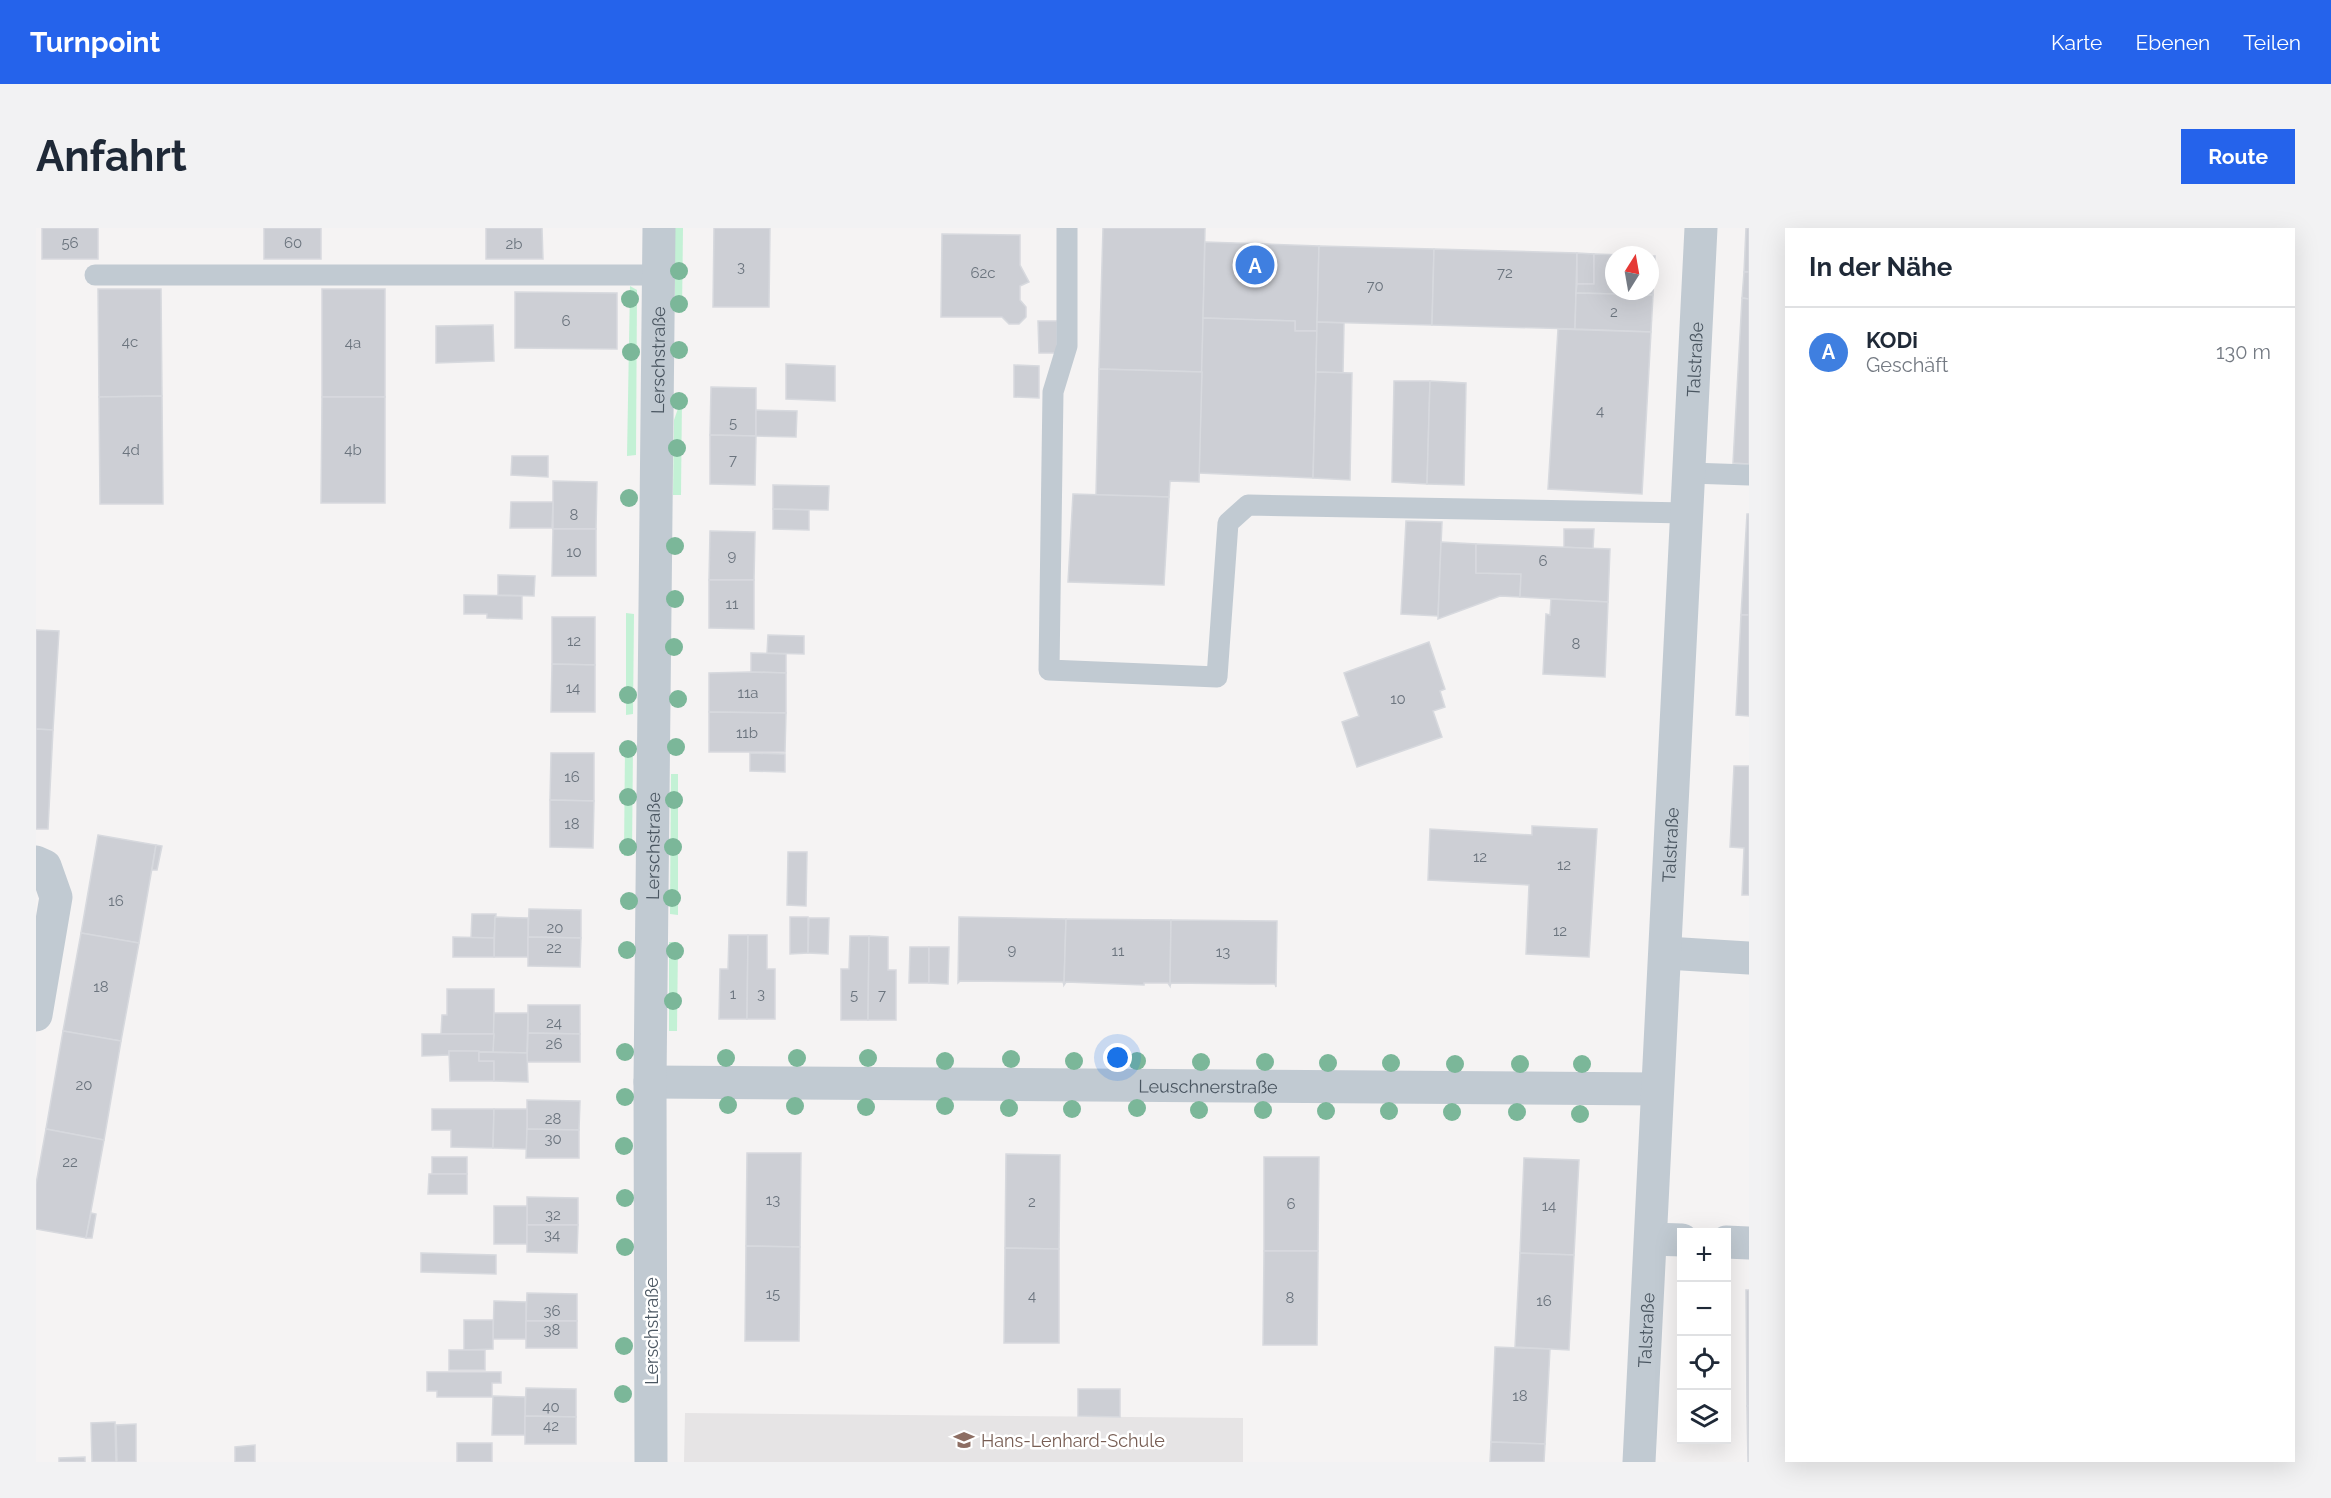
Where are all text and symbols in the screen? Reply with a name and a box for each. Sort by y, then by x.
text: Turnpoint [30,26,160,59]
text: Karte [2051,30,2102,55]
text: Ebenen [2135,30,2210,55]
text: Teilen [2243,30,2301,55]
button: Route [2181,129,2295,184]
text: Anfahrt [36,132,187,181]
house number: 56 [61,234,79,252]
house number: 60 [284,234,302,252]
house number: 2b [505,235,523,253]
pin: A [1236,243,1274,288]
north arrow [1605,246,1659,300]
text: In der Nähe [1809,252,1952,282]
house number: 3 [737,258,745,276]
house number: 62c [970,264,996,282]
house number: 72 [1497,264,1513,282]
house number: 70 [1366,277,1384,295]
house number: 2 [1610,303,1618,321]
street label: Lerschstraße [647,306,669,414]
house number: 6 [561,312,571,330]
street label: Talstraße [1682,321,1707,397]
text: KODi [1866,327,1918,353]
house number: 4c [122,333,138,351]
house number: 4a [345,334,361,352]
text: A [1822,340,1835,364]
text: 130 m [2216,340,2271,364]
text: Geschäft [1866,353,1948,377]
house number: 4 [1596,402,1604,420]
house number: 5 [729,414,737,432]
house number: 4d [122,441,140,459]
house number: 4b [344,441,362,459]
house number: 7 [729,451,737,469]
house number: 8 [570,506,579,524]
house number: 10 [566,543,582,561]
house number: 9 [728,547,737,565]
house number: 6 [1538,552,1548,570]
house number: 11 [726,595,739,613]
house number: 12 [567,632,581,650]
house number: 8 [1572,635,1581,653]
house number: 14 [566,679,580,697]
house number: 11a [737,684,759,702]
house number: 10 [1390,690,1406,708]
house number: 11b [736,724,758,742]
house number: 16 [564,768,580,786]
street label: Lerschstraße [641,792,664,900]
street label: Talstraße [1658,806,1682,883]
house number: 18 [564,815,580,833]
house number: 12 [1473,848,1487,866]
house number: 12 [1557,856,1571,874]
house number: 16 [108,892,124,910]
house number: 20 [547,919,564,937]
house number: 12 [1553,922,1567,940]
house number: 22 [546,939,562,957]
house number: 9 [1008,941,1017,959]
house number: 11 [1112,942,1125,960]
house number: 13 [1216,943,1230,961]
house number: 18 [93,978,109,996]
house number: 1 [730,985,737,1003]
house number: 3 [757,985,765,1003]
house number: 5 [850,986,858,1004]
house number: 7 [878,986,886,1004]
house number: 24 [546,1014,562,1032]
house number: 26 [546,1035,562,1053]
your location [1103,1043,1132,1072]
street label: Leuschnerstraße [1138,1075,1278,1097]
house number: 20 [76,1076,93,1094]
house number: 28 [545,1110,561,1128]
house number: 30 [544,1130,562,1148]
house number: 22 [62,1153,78,1171]
house number: 13 [766,1191,780,1209]
house number: 2 [1028,1193,1036,1211]
house number: 6 [1286,1195,1296,1213]
house number: 14 [1542,1197,1556,1215]
house number: 32 [545,1206,561,1224]
house number: 34 [544,1226,560,1244]
map controls [1677,1228,1731,1444]
button: + [1677,1228,1731,1282]
street label: Lerschstraße [641,1277,662,1385]
button: − [1677,1282,1731,1336]
house number: 15 [766,1285,780,1303]
house number: 4 [1028,1287,1036,1305]
house number: 8 [1286,1289,1295,1307]
house number: 16 [1536,1292,1552,1310]
street label: Talstraße [1633,1292,1658,1368]
house number: 36 [543,1302,561,1320]
house number: 38 [544,1321,561,1339]
button: locate [1677,1336,1731,1390]
house number: 18 [1512,1387,1528,1405]
button: layers [1677,1390,1731,1444]
house number: 40 [542,1398,560,1416]
house number: 42 [543,1417,559,1435]
school or university icon: Hans-Lenhard-Schule [952,1428,976,1452]
place label: Hans-Lenhard-Schule [981,1430,1165,1451]

